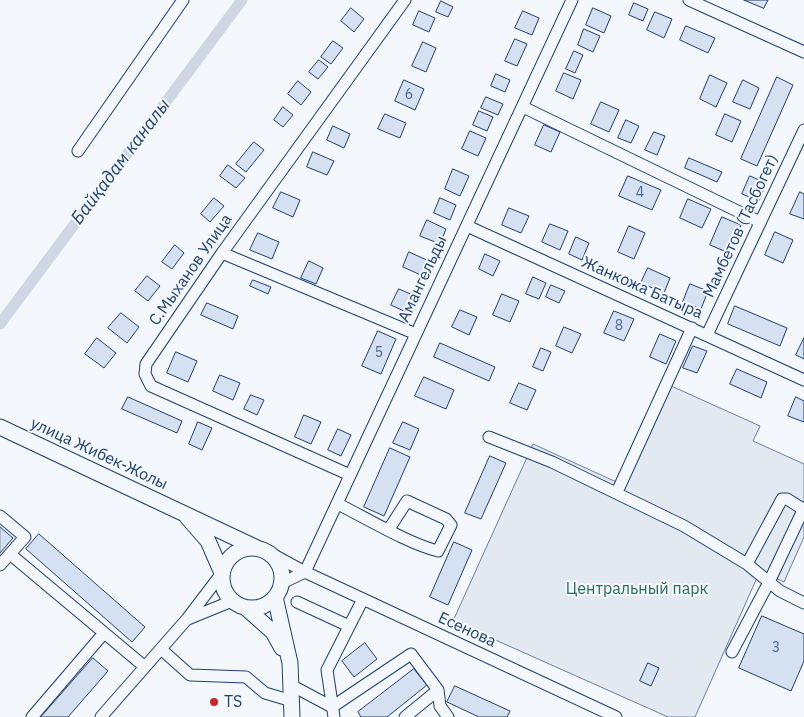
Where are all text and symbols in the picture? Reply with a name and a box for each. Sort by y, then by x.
house number: 6 [405,87,413,103]
water label: Байқадам каналы [67,95,175,229]
street label: Мамбетов (Тасбогет) [699,151,783,301]
house number: 4 [636,185,644,201]
street label: С.Мыханов Улица [145,211,237,329]
street label: Амангельды [395,233,451,325]
street label: Жанкожа Батыра [578,253,706,323]
house number: 8 [615,318,623,334]
house number: 5 [375,345,383,361]
street label: улица Жибек-Жолы [27,414,171,494]
park label: Центральный парк [566,579,708,599]
street label: Есенова [435,608,499,652]
house number: 3 [772,640,780,656]
place label: TS [224,692,242,712]
marker: TS [208,696,220,708]

